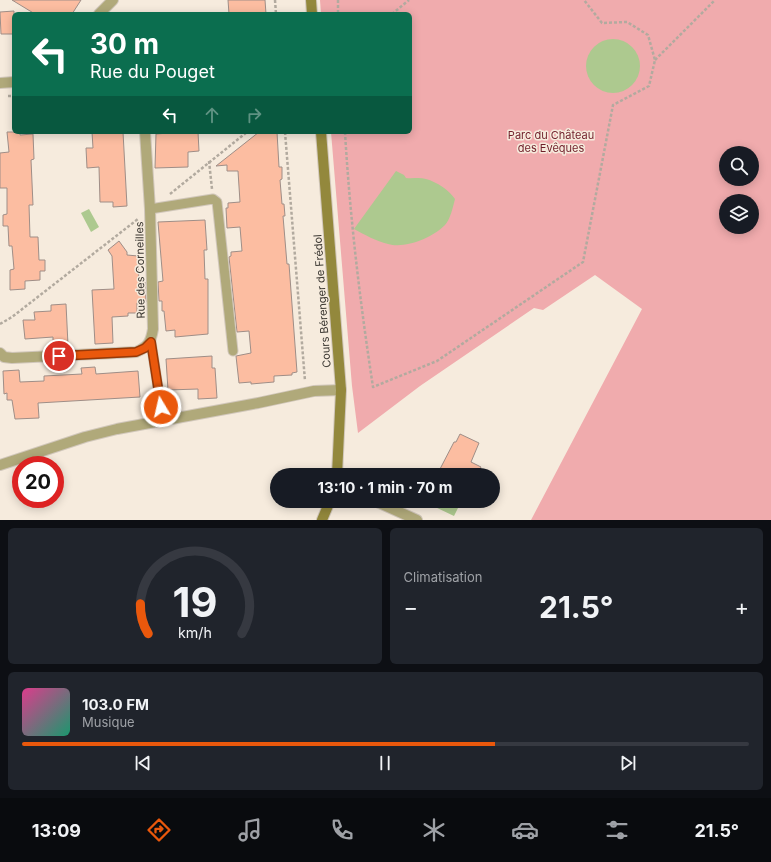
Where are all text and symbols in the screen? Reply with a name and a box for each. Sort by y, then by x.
text: 30 m [90,27,159,61]
icon: left [24,28,76,80]
text: Rue du Pouget [90,61,215,82]
icon: left [159,104,181,126]
icon: ahead [201,104,223,126]
icon: right [243,104,265,126]
park label: Parc du Château des Evêques [508,128,594,155]
map controls [719,146,759,234]
button: search [719,146,759,186]
button: layers [719,194,759,234]
street label: Rue des Corneilles [132,221,148,319]
street label: Cours Bérenger de Frédol [310,234,334,368]
pin [42,339,76,373]
icon: arrive [48,345,70,367]
position arrow [140,386,182,428]
speed limit sign: 20 [12,456,64,508]
text: 13:10 · 1 min · 70 m [318,478,452,497]
text: Climatisation [404,569,482,585]
text: 19 [172,577,217,627]
text: 21.5° [539,589,613,625]
text: − [404,594,418,620]
text: + [734,594,749,620]
text: km/h [178,624,212,641]
text: 103.0 FM [82,695,149,714]
text: Musique [82,714,135,730]
icon: previous [132,752,154,774]
icon: pause [374,752,396,774]
icon: next [617,752,639,774]
icon: directions [145,816,173,844]
icon: music [236,816,264,844]
icon: phone [328,816,356,844]
icon: climate [420,816,448,844]
icon: car [511,816,539,844]
icon: filters [603,816,631,844]
text: 13:09 [32,820,81,841]
text: 21.5° [694,820,739,841]

